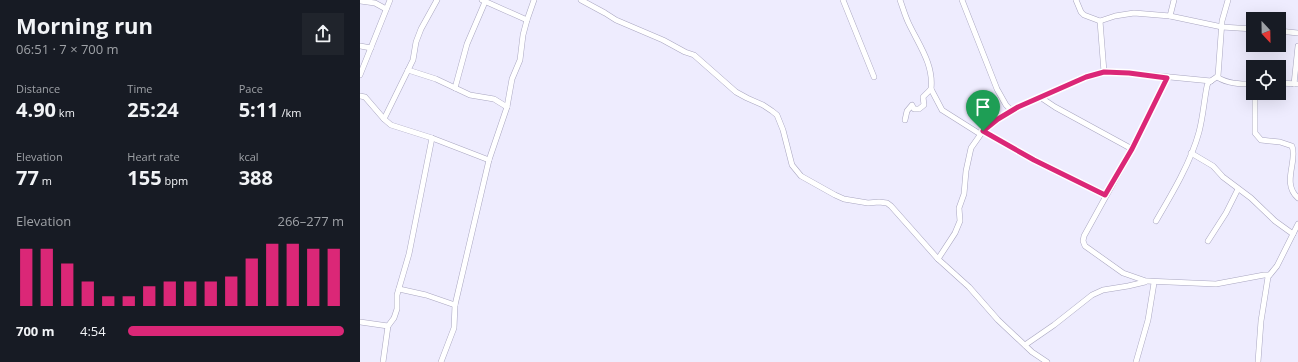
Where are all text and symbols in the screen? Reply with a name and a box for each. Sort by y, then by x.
text: Morning run [16,10,153,40]
north arrow [1246,12,1286,52]
map controls [1246,12,1286,100]
button: share [302,13,344,55]
text: 06:51 · 7 × 700 m [16,40,119,58]
button: locate [1246,60,1286,100]
text: Distance [16,81,60,96]
text: Time [127,81,153,96]
text: Pace [239,81,263,96]
pin [966,90,1000,131]
text: 4.90 [16,96,56,123]
text: 25:24 [127,96,179,123]
text: 5:11 [239,96,279,123]
icon: arrive [972,96,994,118]
text: km [56,105,75,120]
text: /km [279,105,302,120]
text: Elevation [16,149,63,164]
text: Heart rate [127,149,180,164]
text: kcal [239,149,259,164]
text: 77 [16,164,39,191]
text: 155 [127,164,162,191]
text: 388 [239,164,273,191]
text: m [39,173,52,188]
text: bpm [162,173,188,188]
text: Elevation [16,212,71,230]
text: 266–277 m [277,212,344,230]
text: 700 m [16,322,54,340]
text: 4:54 [80,322,106,340]

